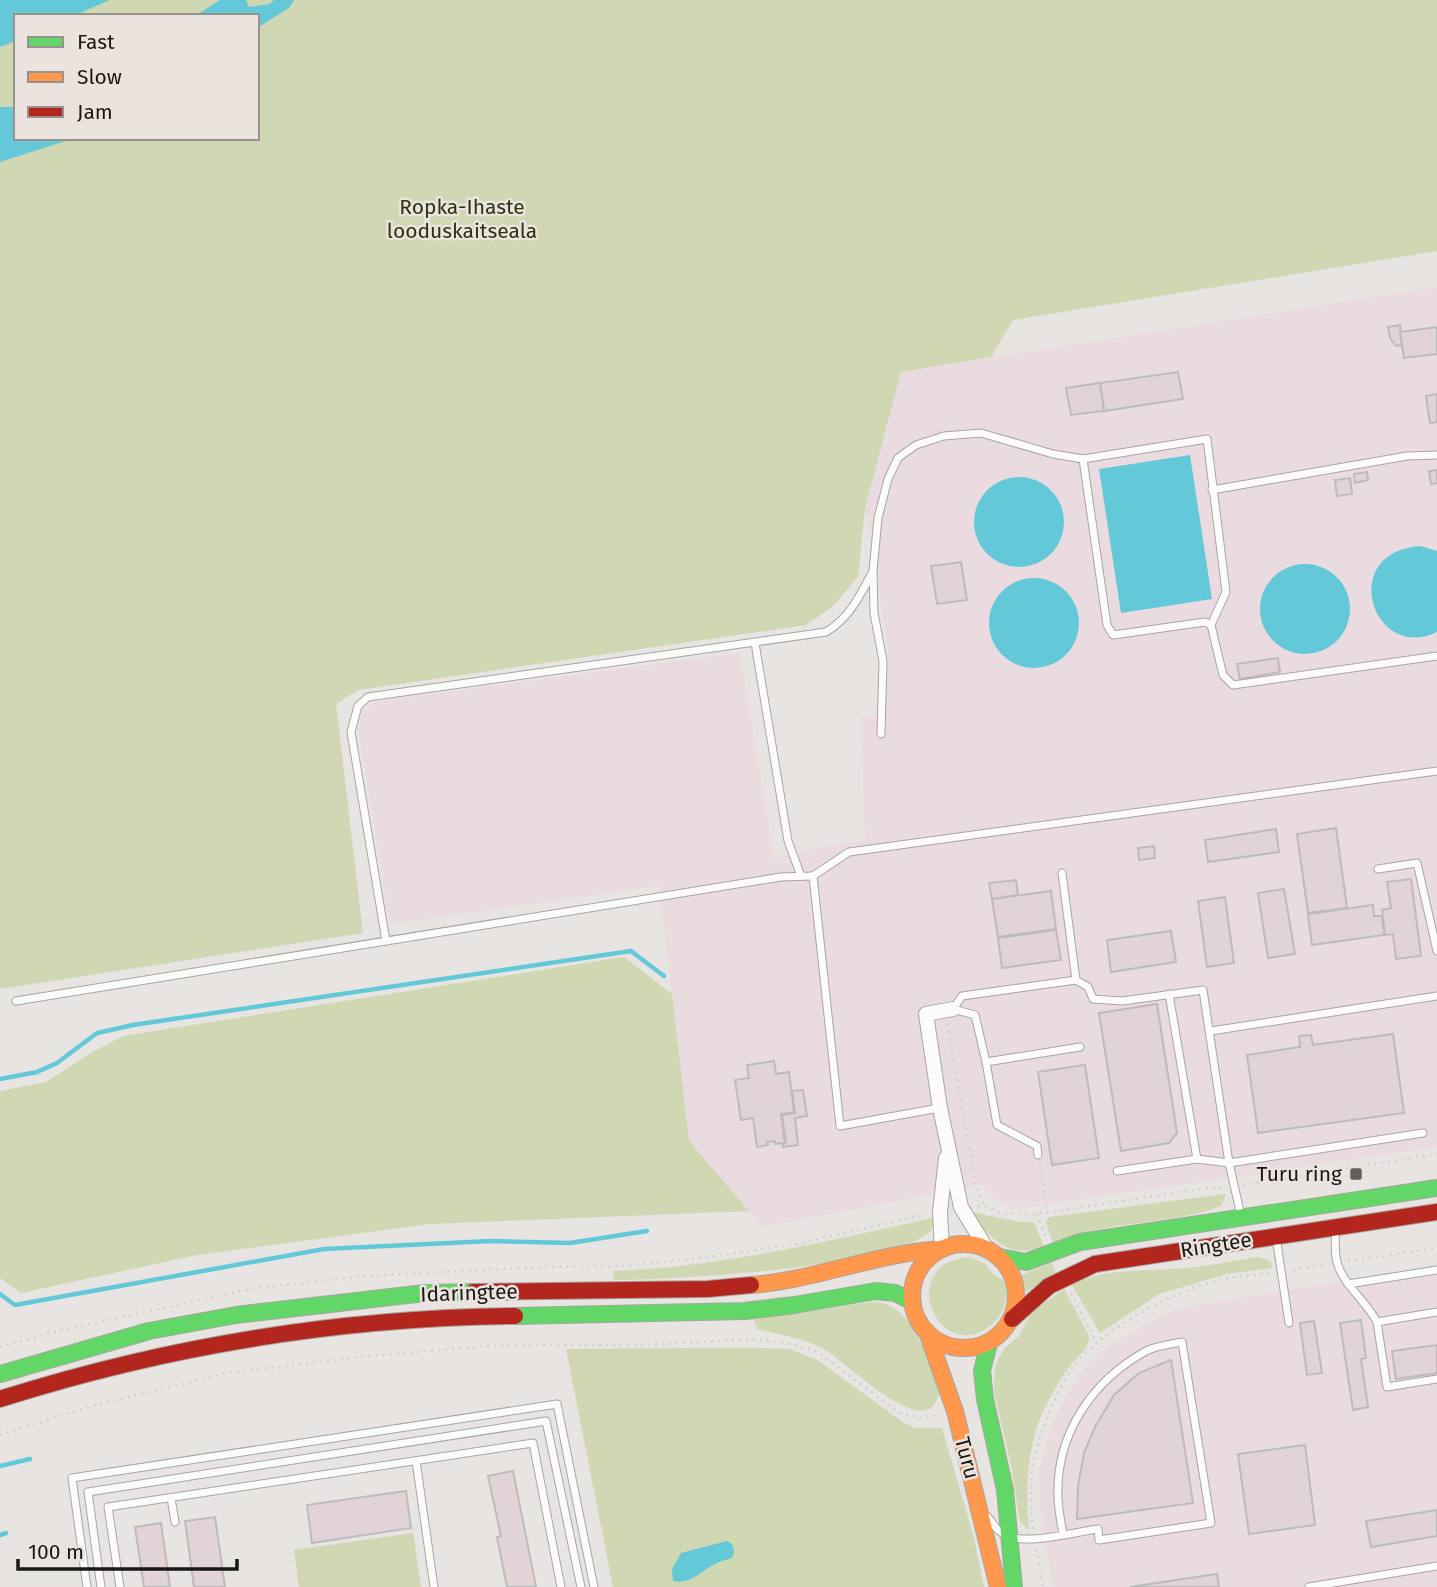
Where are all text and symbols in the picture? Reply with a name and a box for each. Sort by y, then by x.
legend [14,14,259,140]
text: Fast [77,29,115,55]
text: Slow [77,64,122,90]
text: Jam [77,99,113,125]
park label: Ropka-Ihaste looduskaitseala [387,194,537,244]
place label: Turu ring [1257,1161,1342,1187]
marker: Turu ring [1348,1166,1364,1182]
street label: Ringtee [1178,1227,1254,1263]
street label: Idaringtee [420,1278,518,1308]
street label: Turu [949,1434,985,1482]
scale bar [18,1528,236,1572]
text: 100 m [28,1539,84,1565]

